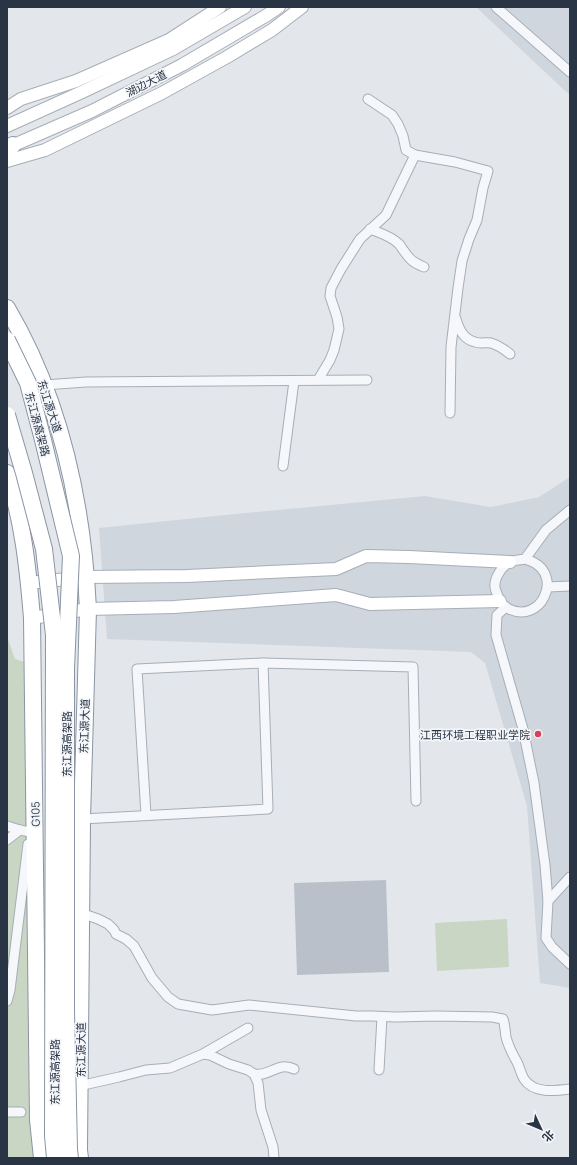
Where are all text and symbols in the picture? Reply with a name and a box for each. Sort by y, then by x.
street label: 湖边大道 [123,66,169,100]
street label: 东江源大道 [34,378,66,434]
street label: 东江源高架路 [22,390,54,458]
street label: 东江源大道 [76,698,92,754]
street label: 东江源高架路 [59,711,74,777]
place label: 江西环境工程职业学院 [420,727,530,742]
marker: 江西环境工程职业学院 [533,729,543,739]
street label: G105 [27,801,43,827]
street label: 东江源大道 [73,1023,88,1078]
street label: 东江源高架路 [47,1039,62,1105]
north arrow [521,1109,561,1149]
text: 北 [539,1127,558,1145]

